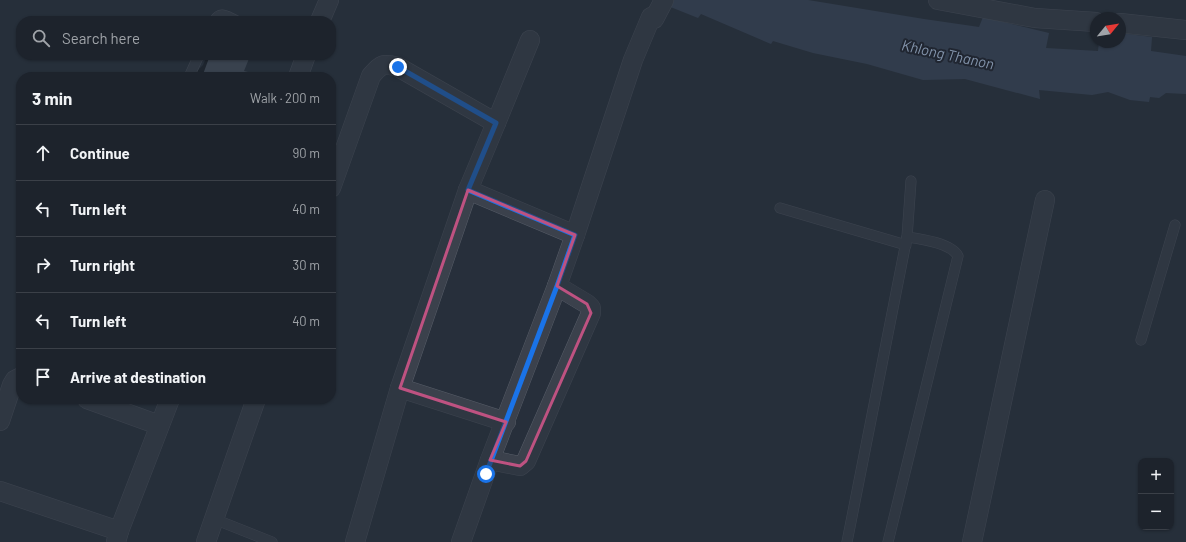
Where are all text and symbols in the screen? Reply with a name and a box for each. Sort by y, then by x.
north arrow [1090,12,1126,48]
search box [16,16,336,60]
icon: search [30,27,52,49]
text: Search here [62,29,140,47]
water label: Khlong Thanon [900,35,996,73]
route end [389,58,407,76]
text: 3 min [32,88,72,108]
text: Walk · 200 m [250,90,320,106]
icon: ahead [32,142,54,164]
text: Continue [70,144,130,162]
text: 90 m [293,145,320,161]
icon: left [32,198,54,220]
text: Turn left [70,200,126,218]
text: 40 m [292,201,320,217]
icon: right [32,254,54,276]
text: Turn right [70,256,135,274]
text: 30 m [293,257,320,273]
icon: left [32,310,54,332]
text: Turn left [70,312,126,330]
text: 40 m [292,313,320,329]
icon: arrive [32,366,54,388]
text: Arrive at destination [70,368,206,386]
map controls [1138,458,1174,530]
button: + [1138,458,1174,494]
route start [477,465,495,483]
button: − [1138,494,1174,530]

